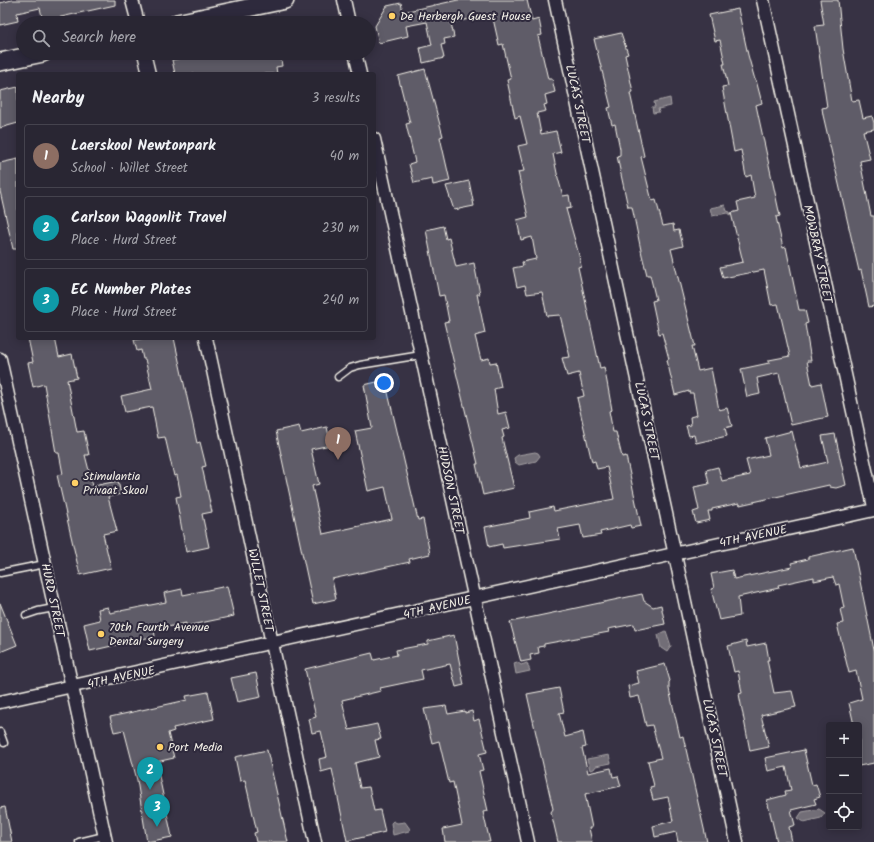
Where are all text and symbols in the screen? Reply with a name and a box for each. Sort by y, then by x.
place label: De Herbergh Guest House [400,7,531,26]
marker: De Herbergh Guest House [387,11,397,21]
search box [16,16,376,60]
text: Search here [62,26,136,50]
icon: search [30,27,52,49]
street label: LUCAS STREET [560,63,595,147]
text: Nearby [32,85,84,112]
text: 3 results [312,88,360,109]
text: Laerskool Newtonpark [71,134,215,158]
text: 1 [44,146,48,167]
text: 40 m [330,146,359,167]
text: School · Willet Street [71,158,188,179]
street label: MOWBRAY STREET [798,203,838,307]
text: Carlson Wagonlit Travel [71,206,226,230]
text: 2 [42,218,50,239]
text: 230 m [322,218,359,239]
text: Place · Hurd Street [71,230,176,251]
text: EC Number Plates [71,278,191,302]
text: 3 [42,290,50,311]
text: 240 m [322,290,359,311]
text: Place · Hurd Street [71,302,176,323]
your location [374,373,394,393]
street label: LUCAS STREET [629,380,664,464]
pin: 1 [325,427,351,460]
street label: HUDSON STREET [432,444,469,538]
place label: Stimulantia Privaat Skool [83,467,148,500]
marker: Stimulantia Privaat Skool [70,478,80,488]
street label: 4TH AVENUE [717,520,790,553]
street label: WILLET STREET [242,547,279,635]
street label: HURD STREET [35,561,70,640]
street label: 4TH AVENUE [401,590,474,624]
place label: 70th Fourth Avenue Dental Surgery [109,618,210,651]
marker: 70th Fourth Avenue Dental Surgery [96,629,106,639]
street label: 4TH AVENUE [85,661,158,694]
street label: LUCAS STREET [697,697,732,781]
map controls [826,722,862,830]
button: + [826,722,862,758]
place label: Port Media [168,738,223,757]
marker: Port Media [155,742,165,752]
pin: 2 [137,757,163,790]
button: − [826,758,862,794]
pin: 3 [144,794,170,827]
button: locate [826,794,862,830]

